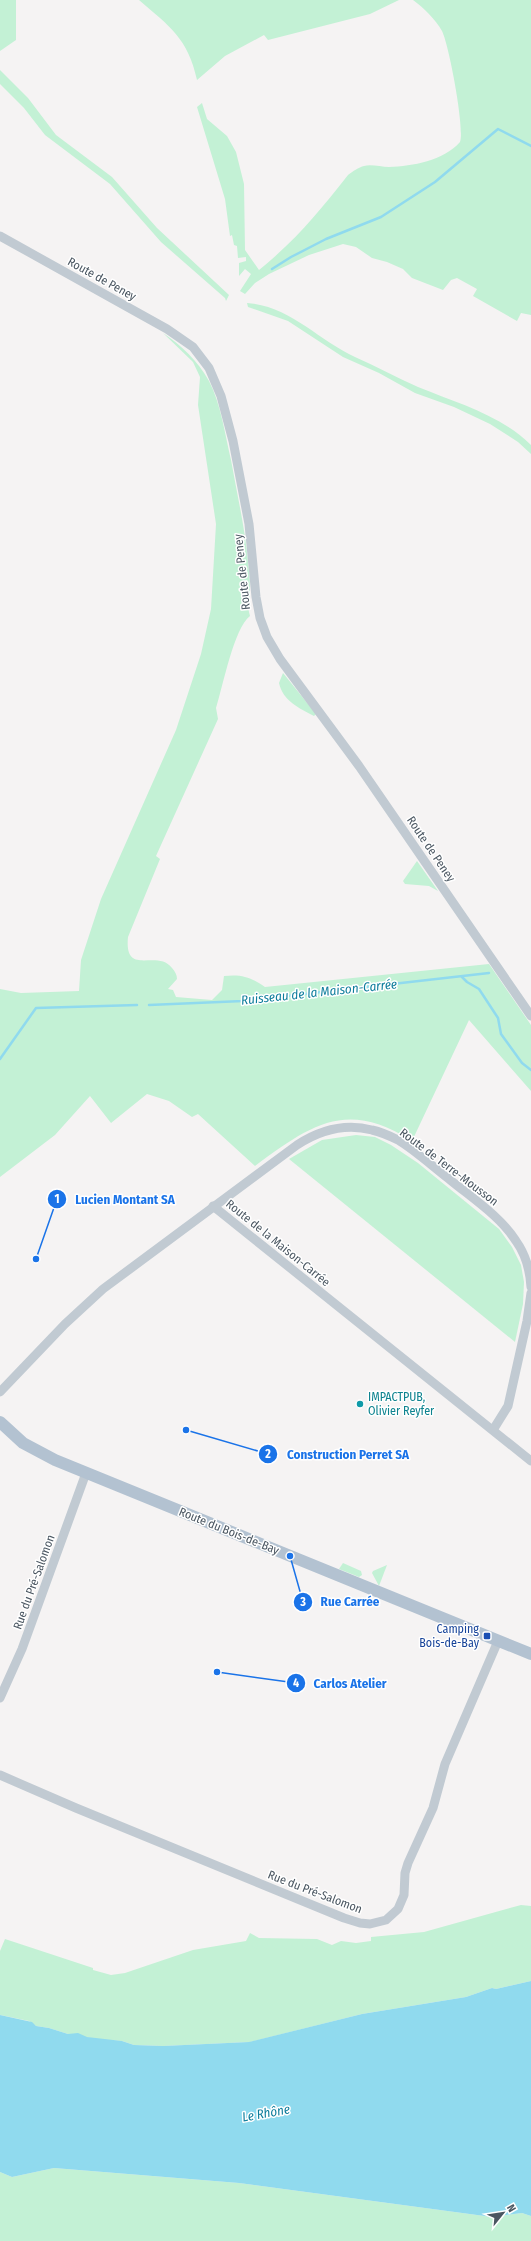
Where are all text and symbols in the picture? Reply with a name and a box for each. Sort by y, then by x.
street label: Route de Peney [65,254,139,304]
street label: Route de Peney [231,533,253,611]
street label: Route de Peney [404,814,458,885]
water label: Ruisseau de la Maison-Carrée [240,976,398,1008]
street label: Route de Terre-Mousson [397,1125,501,1209]
callout: Lucien Montant SA [47,1186,183,1211]
text: 1 [54,1192,60,1206]
text: Lucien Montant SA [75,1192,176,1207]
street label: Route de la Maison-Carrée [223,1197,333,1289]
place label: IMPACTPUB, Olivier Reyfer [368,1390,435,1418]
marker: IMPACTPUB, Olivier Reyfer [355,1399,365,1409]
callout: Construction Perret SA [258,1442,417,1467]
text: 2 [264,1447,271,1461]
text: Construction Perret SA [287,1447,410,1462]
street label: Route du Bois-de-Bay [177,1505,282,1558]
street label: Rue du Pré-Salomon [10,1533,58,1631]
callout: Rue Carrée [293,1589,387,1614]
text: Rue Carrée [321,1594,380,1609]
text: 3 [299,1595,306,1609]
place label: Camping Bois-de-Bay [419,1622,480,1650]
marker: Camping Bois-de-Bay [482,1631,492,1641]
callout: Carlos Atelier [286,1670,395,1695]
text: 4 [293,1676,299,1690]
text: Carlos Atelier [314,1676,387,1691]
street label: Rue du Pré-Salomon [266,1868,364,1916]
water label: Le Rhône [241,2101,291,2125]
north arrow [483,2193,523,2233]
text: N [504,2202,519,2214]

